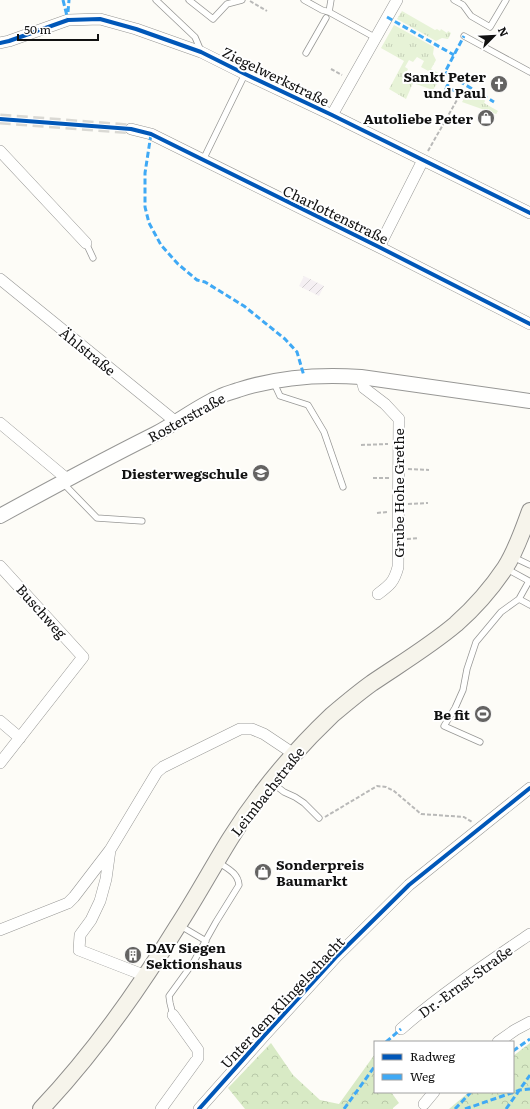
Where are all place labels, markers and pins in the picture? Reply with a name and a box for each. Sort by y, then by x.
place label: Sankt Peter und Paul [403,66,486,102]
church icon: Sankt Peter und Paul [489,74,509,94]
place label: Autoliebe Peter [363,108,473,128]
shop icon: Autoliebe Peter [476,108,496,128]
place label: Diesterwegschule [121,463,248,483]
school or university icon: Diesterwegschule [251,463,271,483]
place label: Be fit [434,704,471,724]
sports icon: Be fit [473,704,493,724]
place label: Sonderpreis Baumarkt [276,854,364,890]
shop icon: Sonderpreis Baumarkt [253,862,273,882]
place label: DAV Siegen Sektionshaus [146,937,242,973]
building icon: DAV Siegen Sektionshaus [123,945,143,965]

